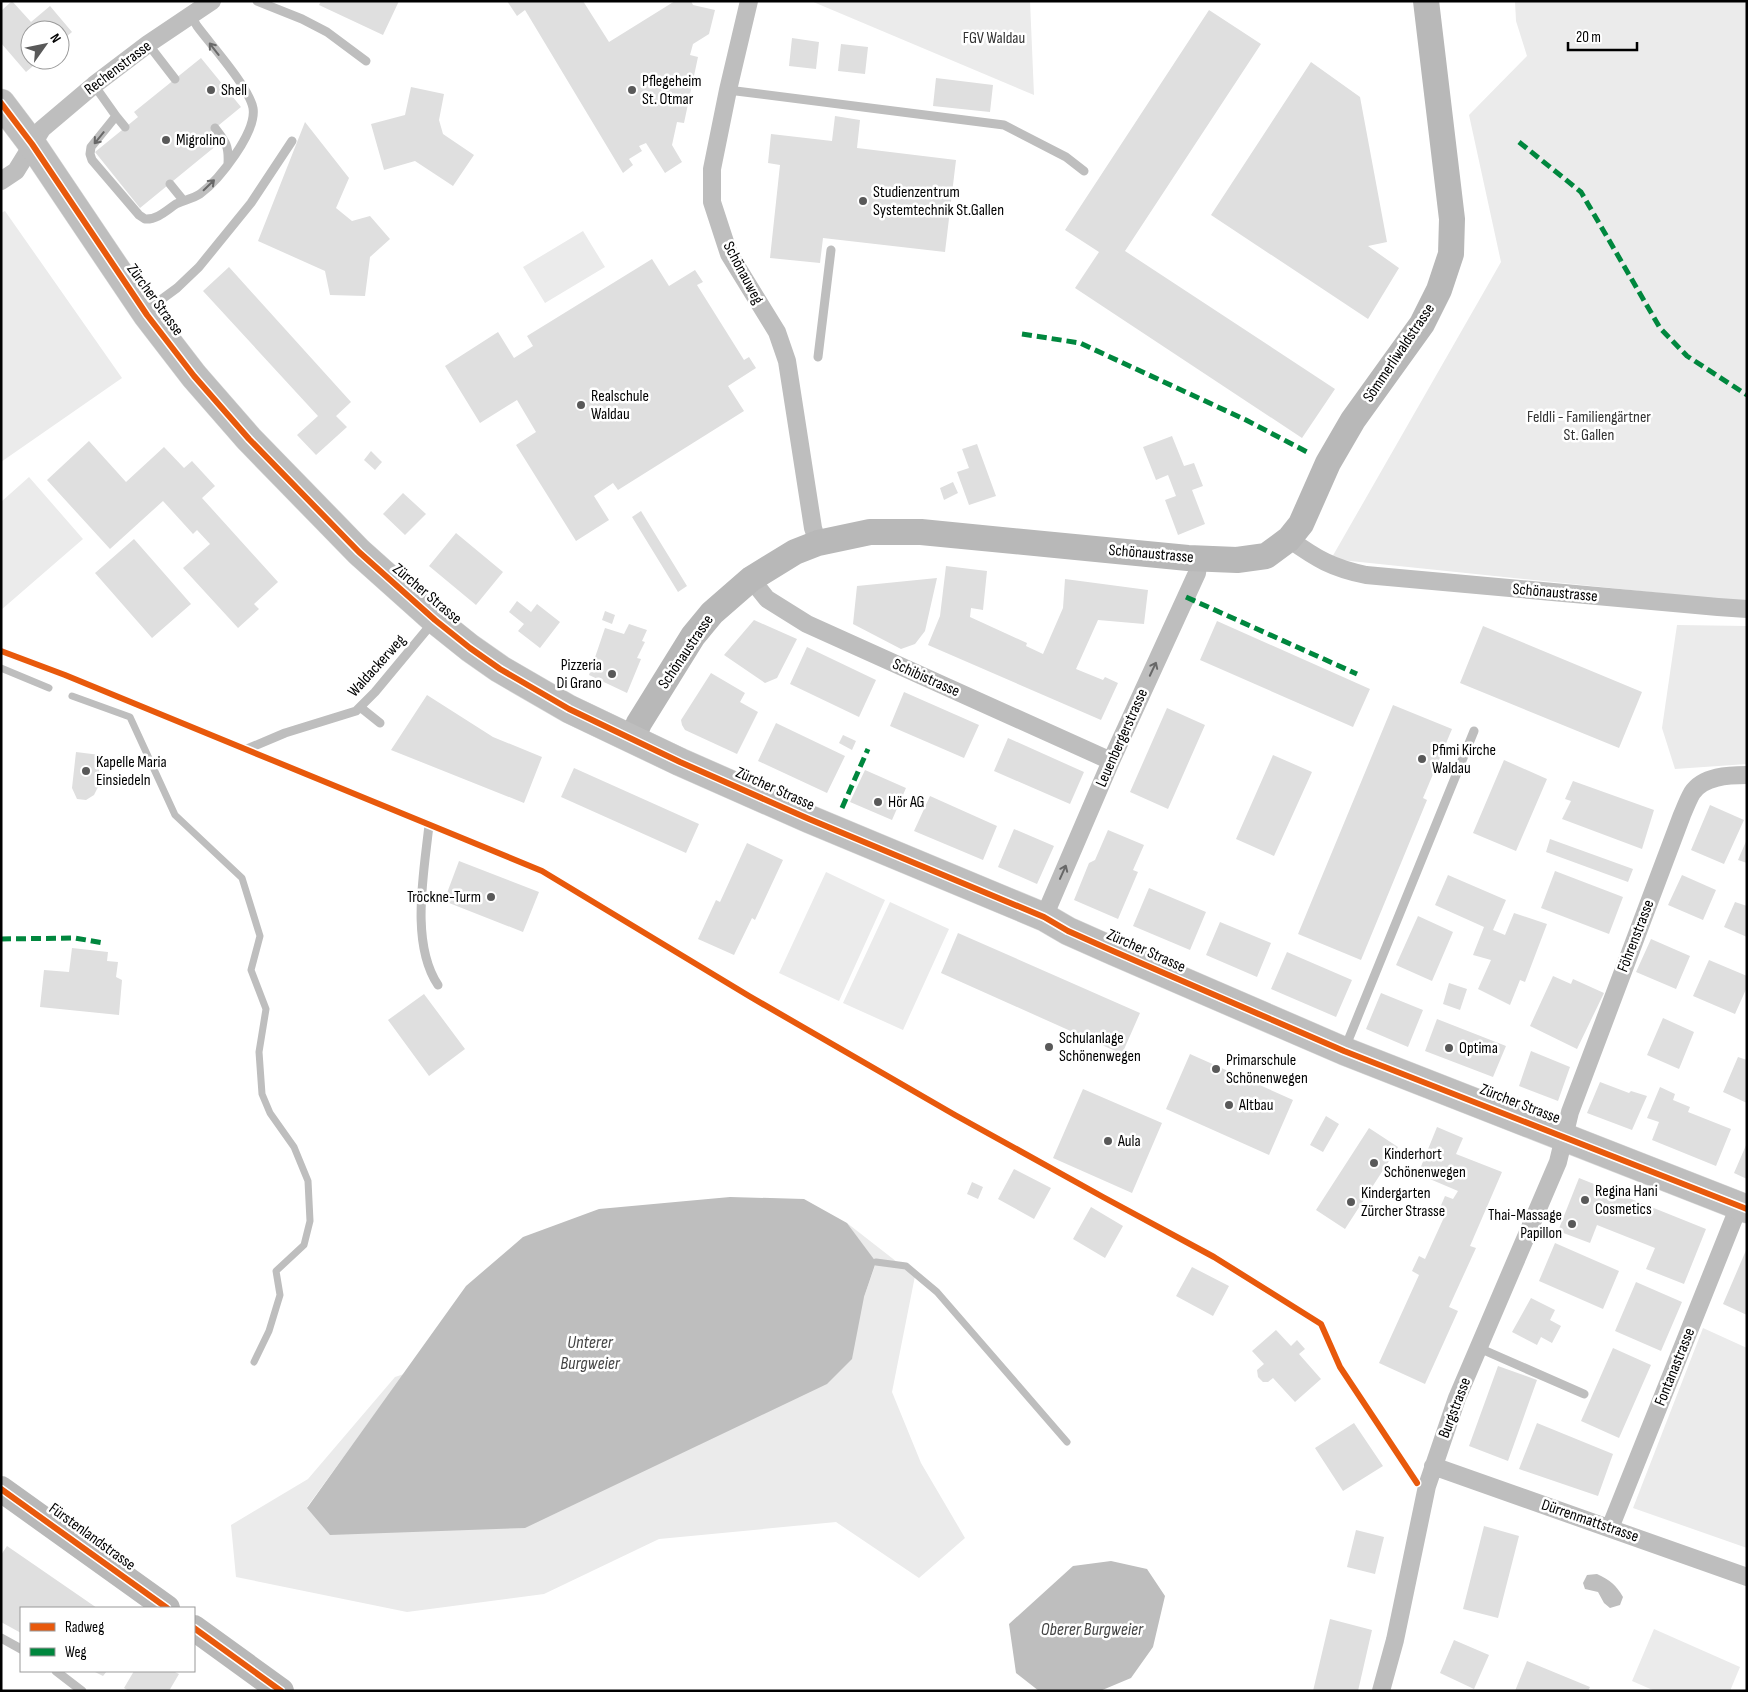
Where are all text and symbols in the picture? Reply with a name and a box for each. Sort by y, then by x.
north arrow [20,20,70,70]
scale bar [1568,20,1637,52]
text: 20 m [1576,28,1601,47]
park label: FGV Waldau [963,29,1025,48]
text: N [46,30,65,46]
street label: Rechenstrasse [81,37,155,99]
one-way arrow [209,42,219,56]
place label: Pflegeheim St. Otmar [642,72,702,109]
place label: Shell [221,81,247,100]
marker: Shell [205,84,217,96]
marker: Pflegeheim St. Otmar [626,84,638,96]
one-way arrow [93,131,104,144]
place label: Migrolino [176,131,226,150]
marker: Migrolino [160,134,172,146]
one-way arrow [203,179,216,191]
place label: Studienzentrum Systemtechnik St.Gallen [873,183,1004,220]
marker: Studienzentrum Systemtechnik St.Gallen [857,195,869,207]
street label: Schönauweg [719,238,767,308]
street label: Zürcher Strasse [123,260,187,340]
street label: Sömmerliwaldstrasse [1359,300,1439,406]
place label: Realschule Waldau [591,387,649,424]
marker: Realschule Waldau [575,399,587,411]
park label: Feldli - Familiengärtner St. Gallen [1527,408,1651,445]
street label: Schönaustrasse [1108,541,1194,567]
street label: Zürcher Strasse [389,560,465,628]
street label: Schönaustrasse [1512,580,1598,606]
street label: Schönaustrasse [654,611,718,693]
street label: Waldackerweg [344,631,410,701]
street label: Schibistrasse [889,655,963,701]
place label: Pizzeria Di Grano [557,656,602,693]
one-way arrow [1149,662,1159,677]
marker: Pizzeria Di Grano [606,668,618,680]
street label: Leuenbergerstrasse [1092,686,1152,790]
place label: Pfimi Kirche Waldau [1432,741,1496,778]
place label: Kapelle Maria Einsiedeln [96,753,167,790]
marker: Pfimi Kirche Waldau [1416,753,1428,765]
street label: Zürcher Strasse [733,763,817,815]
marker: Kapelle Maria Einsiedeln [80,765,92,777]
place label: Hör AG [888,793,925,812]
marker: Hör AG [872,796,884,808]
one-way arrow [1058,865,1068,880]
place label: Tröckne-Turm [407,888,481,907]
marker: Tröckne-Turm [485,891,497,903]
street label: Föhrenstrasse [1614,897,1658,975]
street label: Zürcher Strasse [1104,925,1188,977]
place label: Schulanlage Schönenwegen [1059,1029,1141,1066]
place label: Optima [1459,1039,1498,1058]
marker: Schulanlage Schönenwegen [1043,1041,1055,1053]
marker: Optima [1443,1042,1455,1054]
place label: Primarschule Schönenwegen [1226,1051,1308,1088]
marker: Primarschule Schönenwegen [1210,1063,1222,1075]
street label: Zürcher Strasse [1477,1080,1563,1128]
place label: Altbau [1238,1096,1273,1115]
marker: Altbau [1223,1099,1235,1111]
place label: Aula [1117,1132,1141,1151]
marker: Aula [1102,1135,1114,1147]
place label: Kinderhort Schönenwegen [1384,1145,1466,1182]
marker: Kinderhort Schönenwegen [1368,1157,1380,1169]
place label: Regina Hani Cosmetics [1595,1182,1658,1219]
place label: Kindergarten Zürcher Strasse [1361,1184,1445,1221]
marker: Regina Hani Cosmetics [1579,1194,1591,1206]
marker: Kindergarten Zürcher Strasse [1345,1196,1357,1208]
place label: Thai-Massage Papillon [1488,1206,1562,1243]
marker: Thai-Massage Papillon [1566,1218,1578,1230]
street label: Fontanastrasse [1651,1325,1699,1409]
water label: Unterer Burgweier [560,1332,621,1374]
street label: Burgstrasse [1435,1375,1475,1441]
street label: Dürrenmattstrasse [1539,1495,1641,1547]
street label: Fürstenlandstrasse [45,1499,139,1575]
legend [20,1607,195,1672]
text: Radweg [65,1618,104,1637]
water label: Oberer Burgweier [1041,1619,1144,1640]
text: Weg [65,1643,87,1662]

